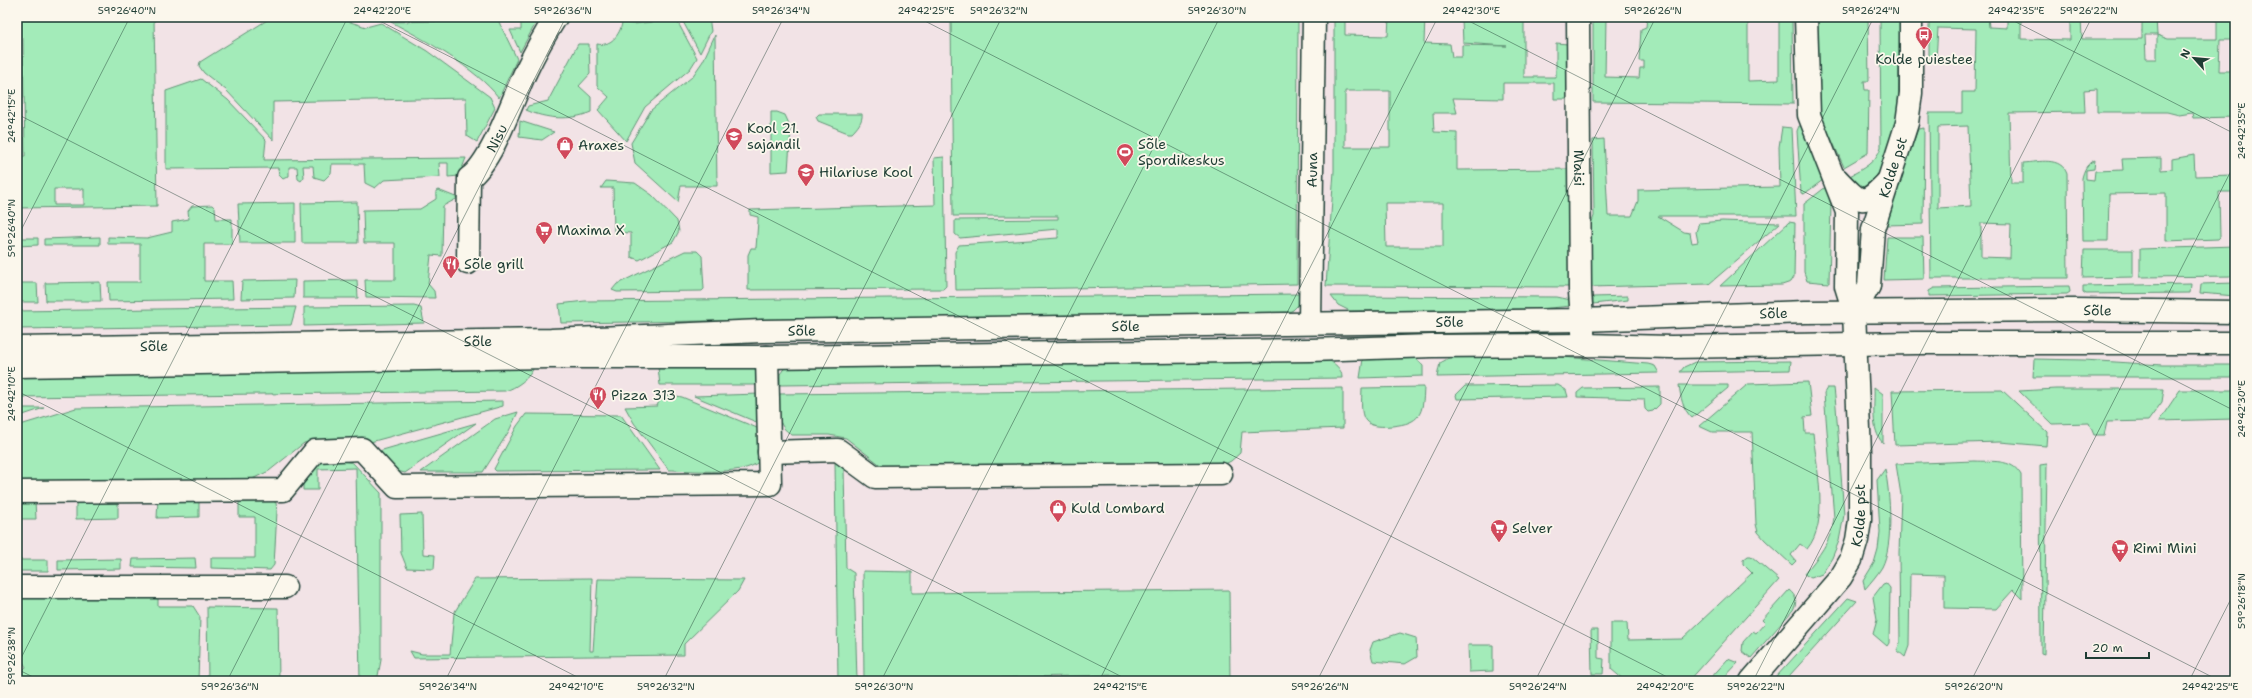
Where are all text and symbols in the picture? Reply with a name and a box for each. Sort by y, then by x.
text: 59°26'40"N [98,4,156,17]
text: 24°42'20"E [353,4,411,17]
text: 59°26'36"N [534,4,592,17]
text: 59°26'34"N [752,4,810,17]
text: 24°42'25"E [897,4,955,17]
text: 59°26'32"N [970,4,1028,17]
text: 59°26'30"N [1188,4,1246,17]
text: 24°42'30"E [1442,4,1500,17]
text: 59°26'26"N [1624,4,1682,17]
text: 59°26'24"N [1842,4,1900,17]
text: 24°42'35"E [1987,4,2045,17]
text: 59°26'22"N [2060,4,2118,17]
bus stop icon: Kolde puiestee [1914,25,1934,50]
north arrow [2174,38,2214,78]
text: N [2177,46,2194,61]
place label: Kolde puiestee [1875,50,1973,68]
text: 24°42'15"E [5,89,18,143]
text: 24°42'35"E [2235,102,2248,160]
place label: Kool 21. sajandil [747,119,801,153]
street label: Nisu [482,121,511,155]
school or university icon: Kool 21. sajandil [724,126,744,151]
shop icon: Araxes [555,135,575,160]
place label: Sõle Spordikeskus [1138,135,1225,169]
street label: Kolde pst [1875,135,1911,200]
place label: Araxes [578,136,624,154]
sports icon: Sõle Spordikeskus [1115,142,1135,167]
street label: Maisi [1570,150,1588,186]
street label: Auna [1303,152,1321,188]
school or university icon: Hilariuse Kool [796,162,816,187]
place label: Hilariuse Kool [819,163,913,181]
text: 59°26'40"N [5,199,18,257]
supermarket icon: Maxima X [534,220,554,245]
place label: Maxima X [557,221,625,239]
restaurant icon: Sõle grill [441,254,461,279]
place label: Sõle grill [464,255,525,273]
street label: Sõle [2083,301,2112,319]
street label: Sõle [1759,304,1788,323]
street label: Sõle [1435,313,1464,331]
street label: Sõle [1111,317,1140,335]
street label: Sõle [787,321,816,340]
street label: Sõle [464,332,492,350]
street label: Sõle [140,337,168,355]
text: 24°42'10"E [5,366,18,422]
text: 24°42'30"E [2235,380,2248,438]
restaurant icon: Pizza 313 [588,385,608,410]
place label: Pizza 313 [611,386,676,404]
street label: Kolde pst [1846,484,1869,549]
shop icon: Kuld Lombard [1048,498,1068,523]
place label: Kuld Lombard [1071,499,1165,517]
supermarket icon: Selver [1489,518,1509,543]
place label: Selver [1512,519,1553,537]
supermarket icon: Rimi Mini [2110,538,2130,563]
place label: Rimi Mini [2133,539,2197,557]
text: 59°26'18"N [2235,573,2248,629]
text: 59°26'38"N [5,627,18,685]
scale bar [2086,634,2149,660]
text: 20 m [2092,640,2123,656]
text: 59°26'36"N [201,680,259,693]
text: 59°26'34"N [419,680,477,693]
text: 24°42'10"E [548,680,604,693]
text: 59°26'32"N [637,680,695,693]
text: 59°26'30"N [855,680,913,693]
text: 24°42'15"E [1093,680,1147,693]
text: 59°26'26"N [1291,680,1349,693]
text: 59°26'24"N [1509,680,1567,693]
text: 24°42'20"E [1636,680,1694,693]
text: 59°26'22"N [1727,680,1785,693]
text: 59°26'20"N [1945,680,2003,693]
text: 24°42'25"E [2181,680,2239,693]

